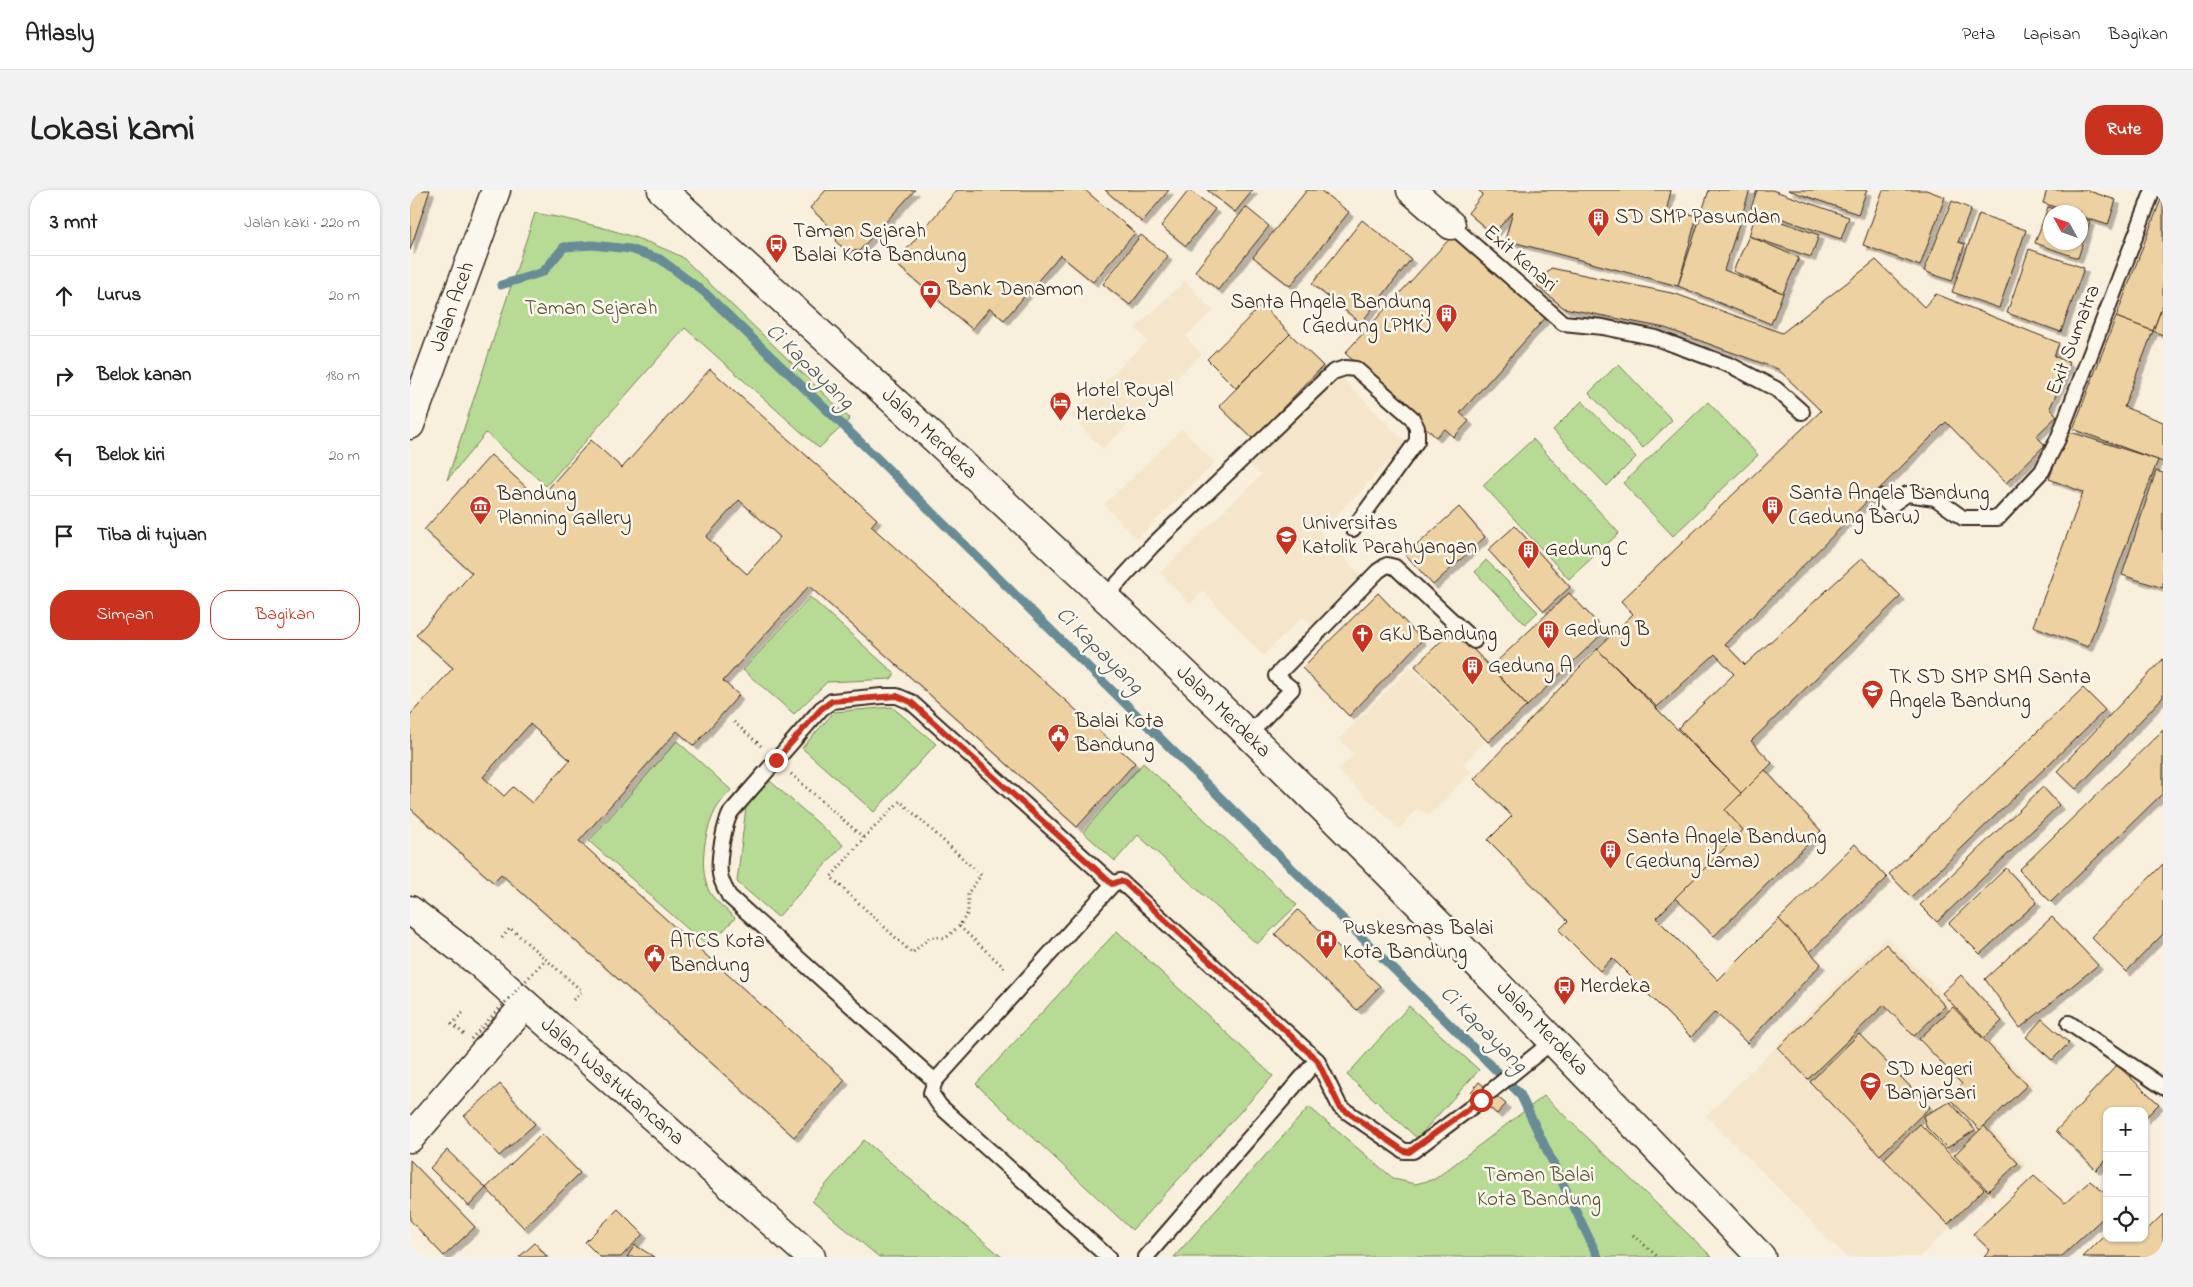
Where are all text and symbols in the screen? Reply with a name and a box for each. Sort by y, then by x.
text: Atlasly [25,17,94,52]
text: Peta [1962,22,1995,48]
text: Lapisan [2023,22,2080,48]
text: Bagikan [2108,22,2168,48]
text: Lokasi kami [30,105,195,156]
button: Rute [2085,105,2163,155]
place label: SD SMP Pasundan [1615,203,1780,233]
north arrow [2043,205,2088,250]
building icon: SD SMP Pasundan [1587,206,1611,237]
text: 3 mnt [50,208,98,238]
text: Jalan kaki · 220 m [244,211,360,235]
place label: Taman Sejarah Balai Kota Bandung [792,217,967,273]
street label: Exit Kenari [1476,218,1564,300]
bus stop icon: Taman Sejarah Balai Kota Bandung [765,232,789,263]
street label: Jalan Aceh [423,258,483,356]
place label: Bank Danamon [946,275,1083,305]
bank icon: Bank Danamon [919,278,943,309]
street label: Exit Sumatra [2039,280,2109,400]
icon: ahead [50,282,78,310]
text: Lurus [97,282,141,309]
text: 20 m [329,284,360,308]
place label: Santa Angela Bandung (Gedung LPMK) [1231,288,1431,344]
park label: Taman Sejarah [525,294,657,324]
building icon: Santa Angela Bandung (Gedung LPMK) [1435,303,1459,334]
water label: Ci Kapayang [757,316,861,418]
icon: right [50,362,78,390]
text: Belok kanan [97,362,191,389]
text: 180 m [326,364,360,388]
place label: Hotel Royal Merdeka [1076,376,1173,430]
street label: Jalan Merdeka [874,381,984,487]
hotel icon: Hotel Royal Merdeka [1048,391,1072,422]
icon: left [50,442,78,470]
text: Belok kiri [97,442,165,469]
text: 20 m [329,444,360,468]
place label: Santa Angela Bandung (Gedung Baru) [1789,479,1989,535]
place label: Bandung Planning Gallery [496,480,631,536]
building icon: Santa Angela Bandung (Gedung Baru) [1761,494,1785,525]
museum icon: Bandung Planning Gallery [469,495,493,526]
place label: Universitas Katolik Parahyangan [1302,509,1477,565]
icon: arrive [50,522,78,550]
text: Tiba di tujuan [97,522,207,549]
school or university icon: Universitas Katolik Parahyangan [1274,524,1298,555]
place label: Gedung C [1545,535,1628,567]
building icon: Gedung C [1517,538,1541,569]
button: Simpan [50,590,200,640]
button: Bagikan [210,590,360,640]
water label: Ci Kapayang [1048,600,1151,703]
place label: Gedung B [1564,615,1650,647]
building icon: Gedung B [1536,618,1560,649]
place label: GKJ Bandung [1379,620,1497,652]
church icon: GKJ Bandung [1351,623,1375,654]
place label: Gedung A [1488,652,1572,684]
building icon: Gedung A [1460,655,1484,686]
street label: Jalan Merdeka [1169,659,1277,765]
place label: TK SD SMP SMA Santa Angela Bandung [1889,663,2091,719]
school or university icon: TK SD SMP SMA Santa Angela Bandung [1861,678,1885,709]
place label: Balai Kota Bandung [1074,707,1164,763]
public building icon: Balai Kota Bandung [1047,722,1071,753]
route end [765,749,788,772]
place label: Santa Angela Bandung (Gedung Lama) [1626,823,1826,879]
building icon: Santa Angela Bandung (Gedung Lama) [1598,838,1622,869]
place label: Puskesmas Balai Kota Bandung [1343,914,1494,970]
place label: ATCS Kota Bandung [669,927,765,983]
hospital icon: Puskesmas Balai Kota Bandung [1315,929,1339,960]
public building icon: ATCS Kota Bandung [642,942,666,973]
place label: Merdeka [1580,972,1650,1002]
street label: Jalan Merdeka [1489,975,1595,1083]
bus stop icon: Merdeka [1552,975,1576,1006]
water label: Ci Kapayang [1432,979,1535,1082]
street label: Jalan Wastukancana [533,1011,691,1153]
place label: SD Negeri Banjarsari [1885,1055,1976,1109]
school or university icon: SD Negeri Banjarsari [1858,1070,1882,1101]
route start [1470,1089,1493,1112]
map controls [2103,1107,2148,1242]
button: + [2103,1107,2148,1152]
button: − [2103,1152,2148,1197]
park label: Taman Balai Kota Bandung [1477,1161,1601,1217]
button: locate [2103,1197,2148,1242]

